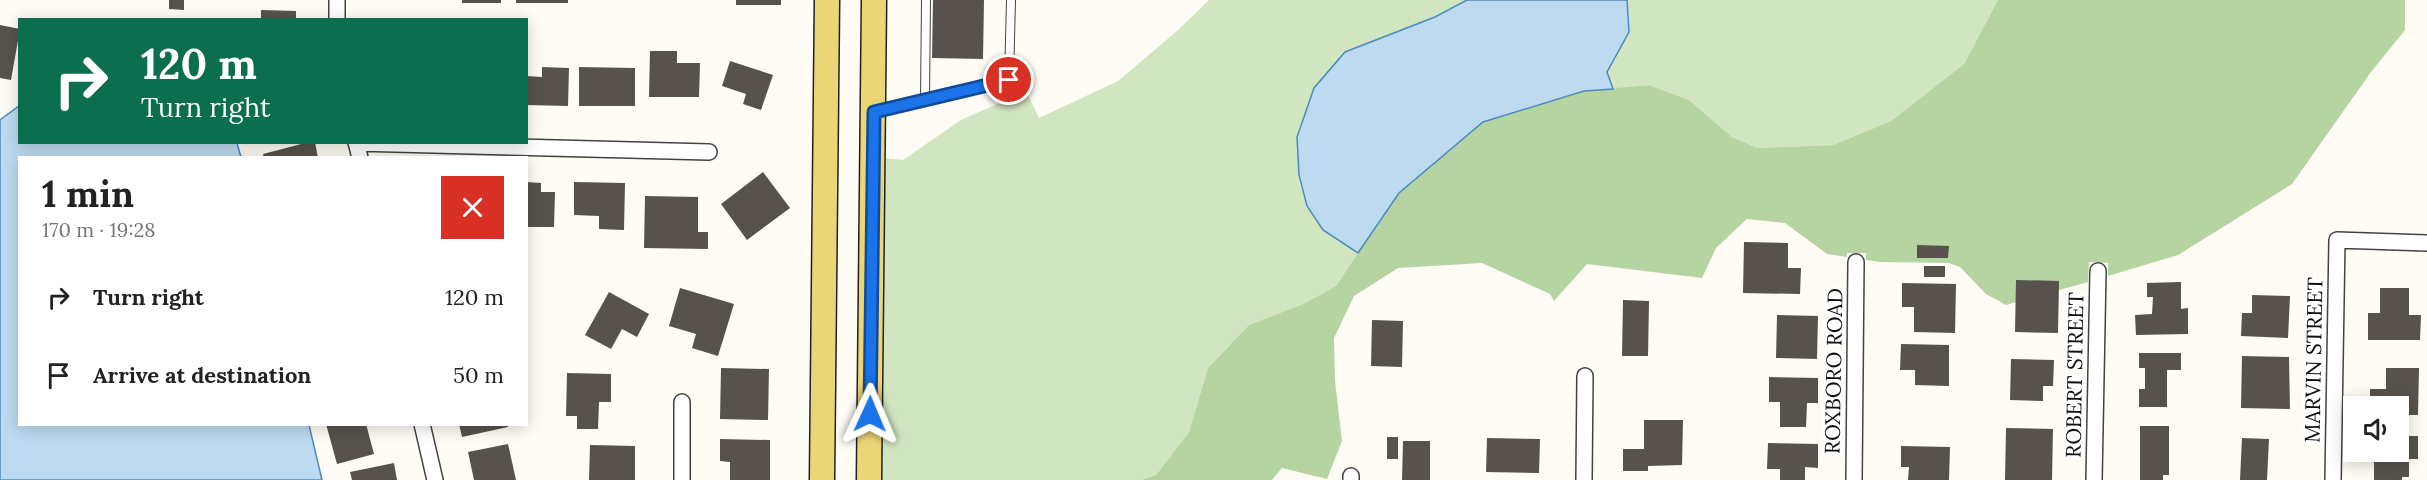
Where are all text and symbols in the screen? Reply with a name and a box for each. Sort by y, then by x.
text: 120 m [141,37,257,91]
icon: right [42,42,120,120]
pin [983,54,1034,105]
icon: arrive [992,63,1025,96]
text: Turn right [141,90,270,124]
text: 1 min [42,171,134,217]
button: close [441,176,504,239]
text: 170 m · 19:28 [42,217,155,242]
street label: MARVIN STREET [2299,277,2328,443]
icon: right [42,281,75,314]
text: Turn right [93,283,204,311]
text: 120 m [445,283,504,311]
street label: ROXBORO ROAD [1819,288,1848,454]
street label: ROBERT STREET [2060,292,2089,458]
icon: arrive [42,359,75,392]
text: Arrive at destination [93,361,311,389]
text: 50 m [453,361,504,389]
position arrow [838,382,902,446]
map controls [2343,396,2409,462]
button: sound [2343,396,2409,462]

